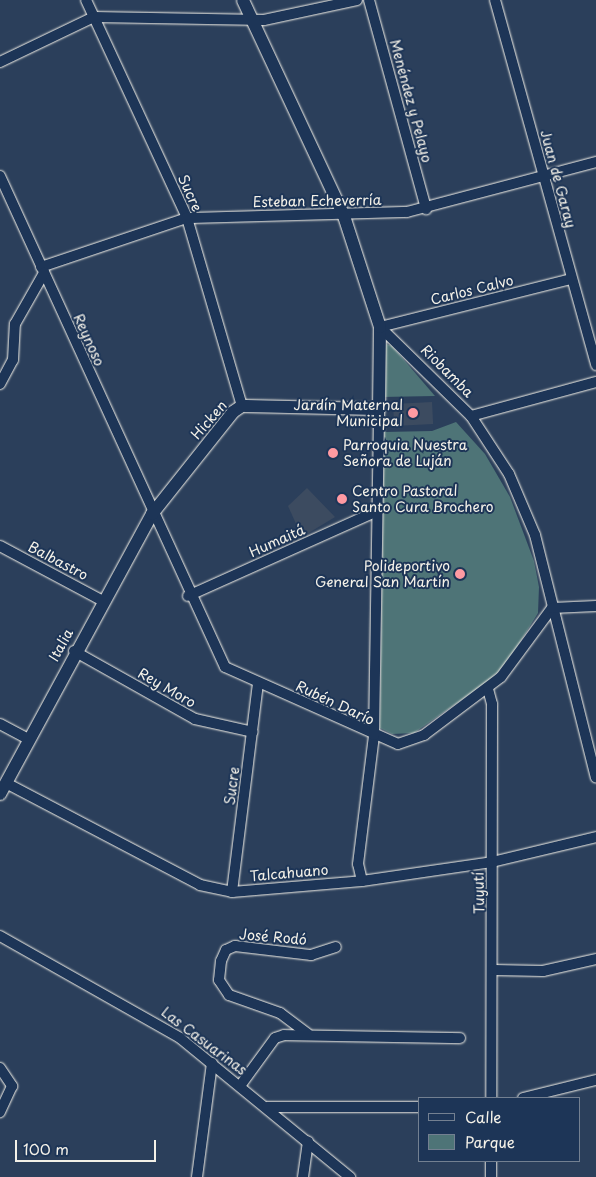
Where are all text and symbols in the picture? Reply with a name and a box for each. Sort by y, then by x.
street label: Menéndez y Pelayo [386,37,436,165]
street label: Juan de Garay [537,128,579,230]
street label: Sucre [174,172,206,214]
street label: Esteban Echeverría [252,191,382,211]
street label: Carlos Calvo [428,272,516,308]
street label: Reynoso [70,311,108,369]
street label: Riobamba [417,341,477,401]
street label: Hicken [188,397,230,443]
place label: Jardín Maternal Municipal [293,397,403,430]
marker: Jardín Maternal Municipal [407,407,419,419]
place label: Parroquia Nuestra Señora de Luján [343,437,467,470]
marker: Parroquia Nuestra Señora de Luján [327,447,339,459]
place label: Centro Pastoral Santo Cura Brochero [352,483,494,516]
marker: Centro Pastoral Santo Cura Brochero [336,493,348,505]
street label: Humaitá [246,521,308,561]
street label: Balbastro [25,538,91,584]
place label: Polideportivo General San Martín [315,558,450,590]
marker: Polideportivo General San Martín [454,568,466,580]
street label: Italia [45,626,77,664]
street label: Rey Moro [135,665,199,711]
street label: Rubén Darío [292,677,378,729]
street label: Sucre [221,766,243,806]
street label: Talcahuano [249,861,329,885]
street label: Tuyutí [470,872,488,914]
street label: José Rodó [239,926,307,948]
street label: Las Casuarinas [158,1003,250,1079]
legend [418,1097,581,1162]
text: Calle [465,1105,502,1128]
scale bar [18,1130,159,1162]
text: Parque [465,1130,515,1153]
text: 100 m [23,1137,69,1160]

